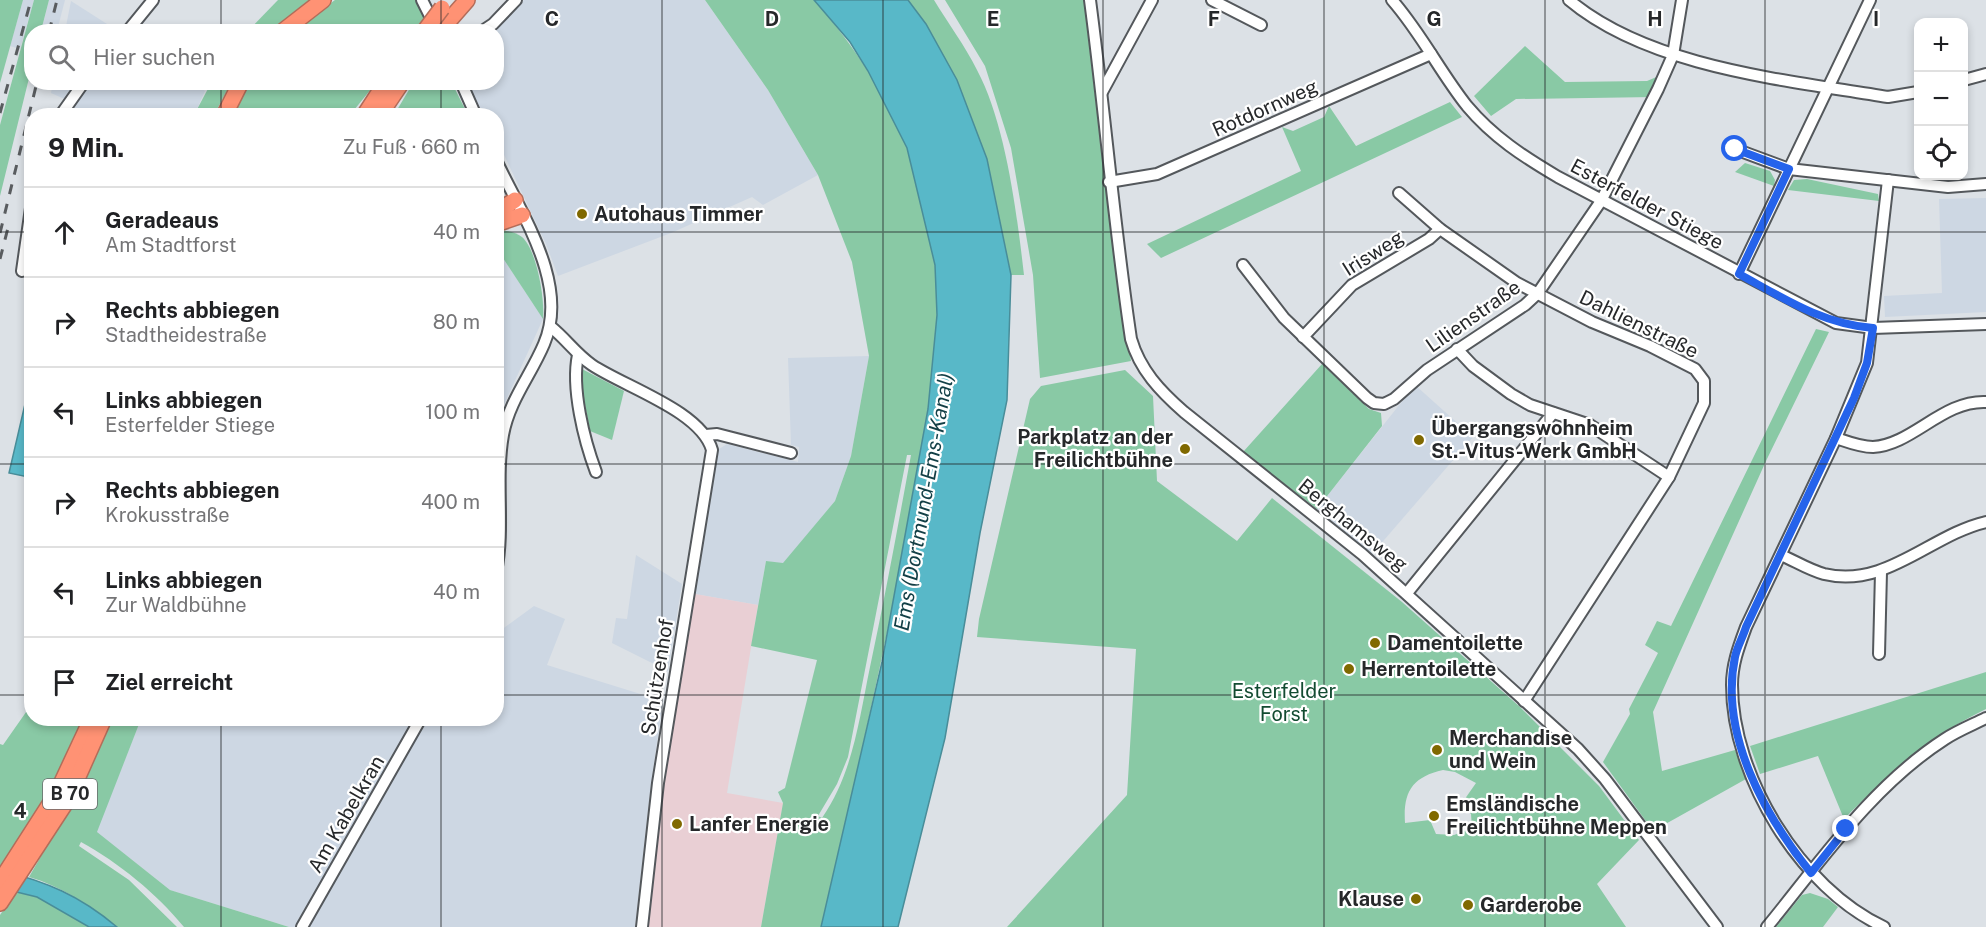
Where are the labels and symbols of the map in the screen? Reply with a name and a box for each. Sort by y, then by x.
text: C [545,7,559,31]
text: D [765,7,779,31]
text: E [987,7,999,31]
text: F [1208,7,1220,31]
text: G [1426,7,1442,31]
text: H [1647,7,1663,31]
text: I [1873,7,1879,31]
street label: Rotdornweg [1209,74,1321,142]
route start [1721,135,1747,161]
street label: Esterfelder Stiege [1566,153,1728,255]
place label: Autohaus Timmer [594,202,763,226]
marker: Autohaus Timmer [575,207,589,221]
street label: Irisweg [1338,225,1408,281]
street label: Lilienstraße [1421,275,1525,357]
street label: Dahlienstraße [1576,285,1702,363]
water label: Ems (Dortmund-Ems-Kanal) [888,371,959,633]
place label: Übergangswohnheim St.-Vitus-Werk GmbH [1431,415,1637,463]
place label: Parkplatz an der Freilichtbühne [1017,425,1173,472]
marker: Übergangswohnheim St.-Vitus-Werk GmbH [1412,433,1426,447]
marker: Parkplatz an der Freilichtbühne [1178,442,1192,456]
street label: Berghamsweg [1293,474,1413,576]
street label: Schützenhof [636,617,678,737]
place label: Damentoilette [1387,631,1523,655]
marker: Damentoilette [1368,636,1382,650]
place label: Herrentoilette [1361,657,1496,681]
marker: Herrentoilette [1342,662,1356,676]
park label: Esterfelder Forst [1232,679,1337,726]
place label: Merchandise und Wein [1449,726,1572,773]
marker: Merchandise und Wein [1430,743,1444,757]
street label: Am Kabelkran [303,751,389,877]
road number: B 70 [43,779,97,809]
place label: Emsländische Freilichtbühne Meppen [1446,792,1667,839]
text: 4 [13,799,27,823]
marker: Emsländische Freilichtbühne Meppen [1427,809,1441,823]
place label: Lanfer Energie [689,812,829,836]
route end [1832,815,1858,841]
marker: Lanfer Energie [670,817,684,831]
place label: Klause [1338,887,1404,911]
marker: Klause [1409,892,1423,906]
place label: Garderobe [1480,893,1582,917]
marker: Garderobe [1461,898,1475,912]

